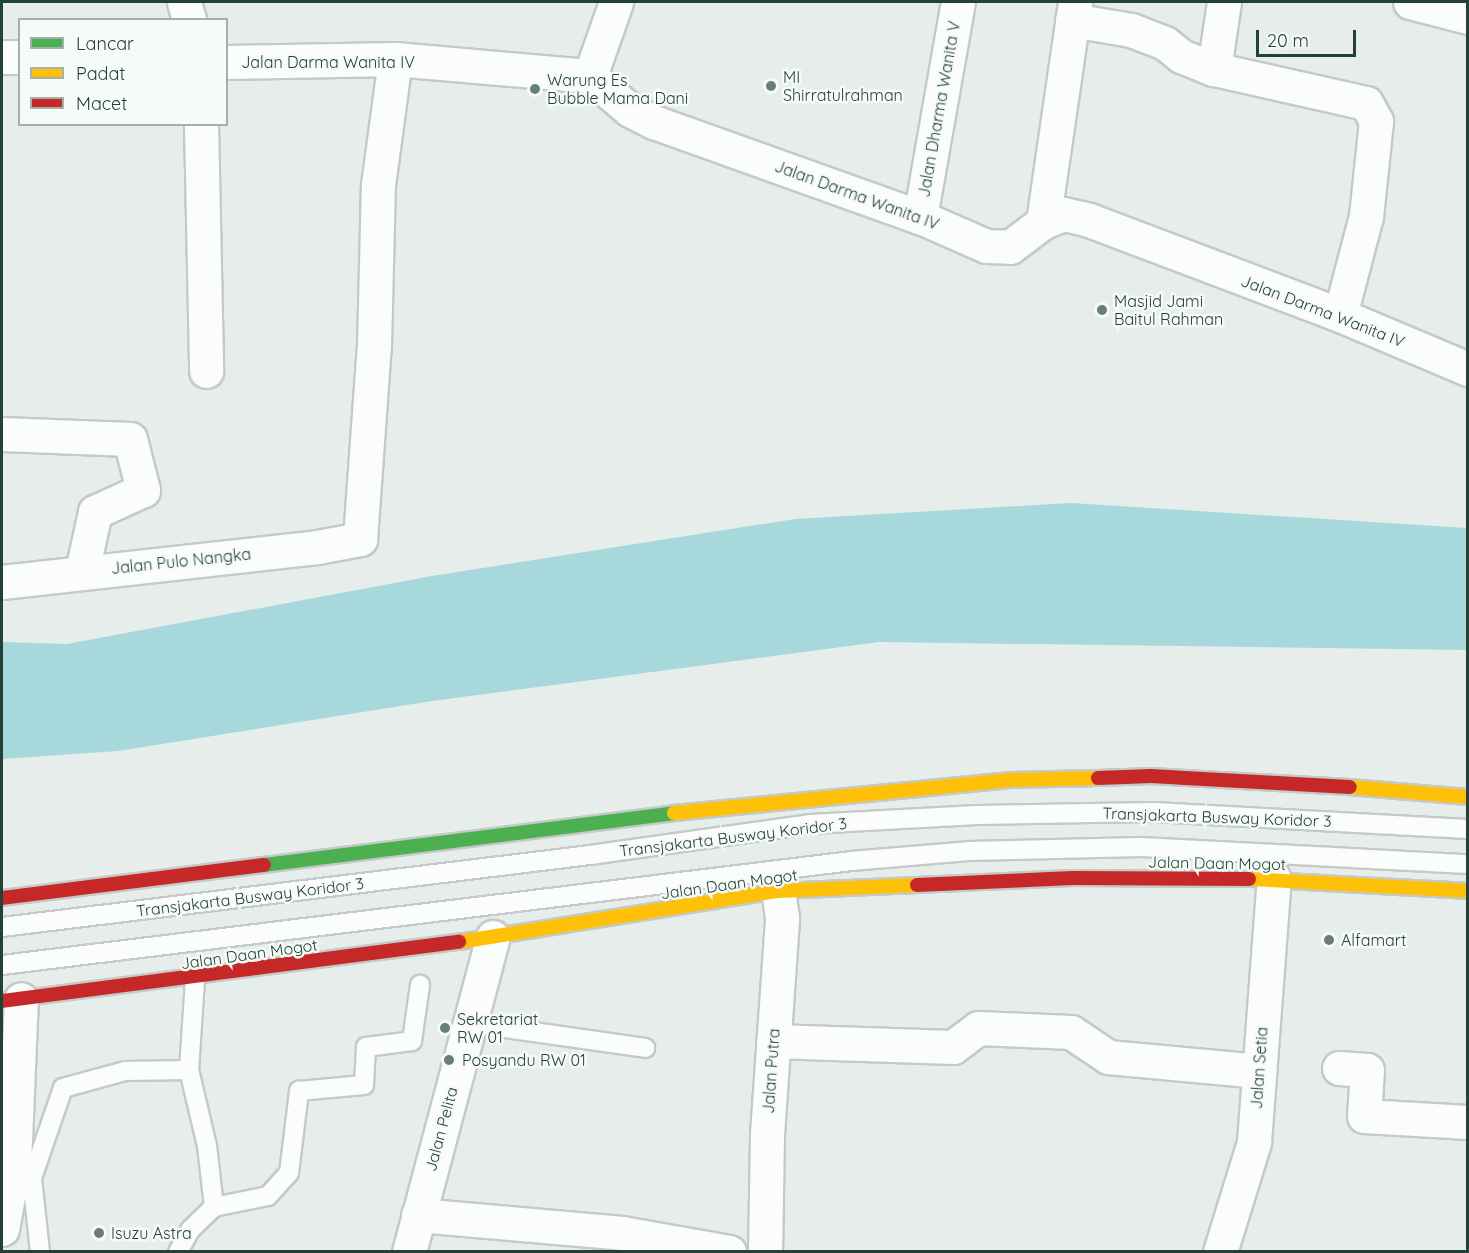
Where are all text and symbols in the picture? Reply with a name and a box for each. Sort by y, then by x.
legend [18,18,228,126]
scale bar [1259,18,1360,56]
street label: Jalan Dharma Wanita V [914,19,964,199]
text: 20 m [1267,29,1309,52]
text: Lancar [76,32,134,55]
street label: Jalan Darma Wanita IV [241,52,415,72]
text: Padat [76,62,125,85]
place label: MI Shirratulrahman [783,67,903,105]
place label: Warung Es Bubble Mama Dani [547,70,688,108]
marker: MI Shirratulrahman [764,79,778,93]
marker: Warung Es Bubble Mama Dani [528,82,542,96]
text: Macet [76,92,127,115]
street label: Jalan Darma Wanita IV [772,156,942,234]
street label: Jalan Darma Wanita IV [1238,271,1408,351]
place label: Masjid Jami Baitul Rahman [1114,291,1223,329]
marker: Masjid Jami Baitul Rahman [1095,303,1109,317]
street label: Jalan Pulo Nangka [110,544,252,578]
street label: Transjakarta Busway Koridor 3 [1102,803,1332,831]
street label: Transjakarta Busway Koridor 3 [618,814,848,860]
street label: Jalan Daan Mogot [1148,852,1286,874]
street label: Jalan Daan Mogot [659,865,799,903]
street label: Transjakarta Busway Koridor 3 [135,874,365,920]
place label: Alfamart [1341,930,1406,950]
marker: Alfamart [1322,933,1336,947]
street label: Jalan Daan Mogot [179,935,319,973]
place label: Sekretariat RW 01 [457,1009,538,1047]
marker: Sekretariat RW 01 [438,1021,452,1035]
street label: Jalan Setia [1247,1026,1271,1110]
street label: Jalan Putra [758,1028,784,1114]
place label: Posyandu RW 01 [462,1050,586,1070]
marker: Posyandu RW 01 [440,1051,458,1069]
street label: Jalan Pelita [421,1085,461,1173]
place label: Isuzu Astra [111,1223,192,1243]
marker: Isuzu Astra [92,1226,106,1240]

